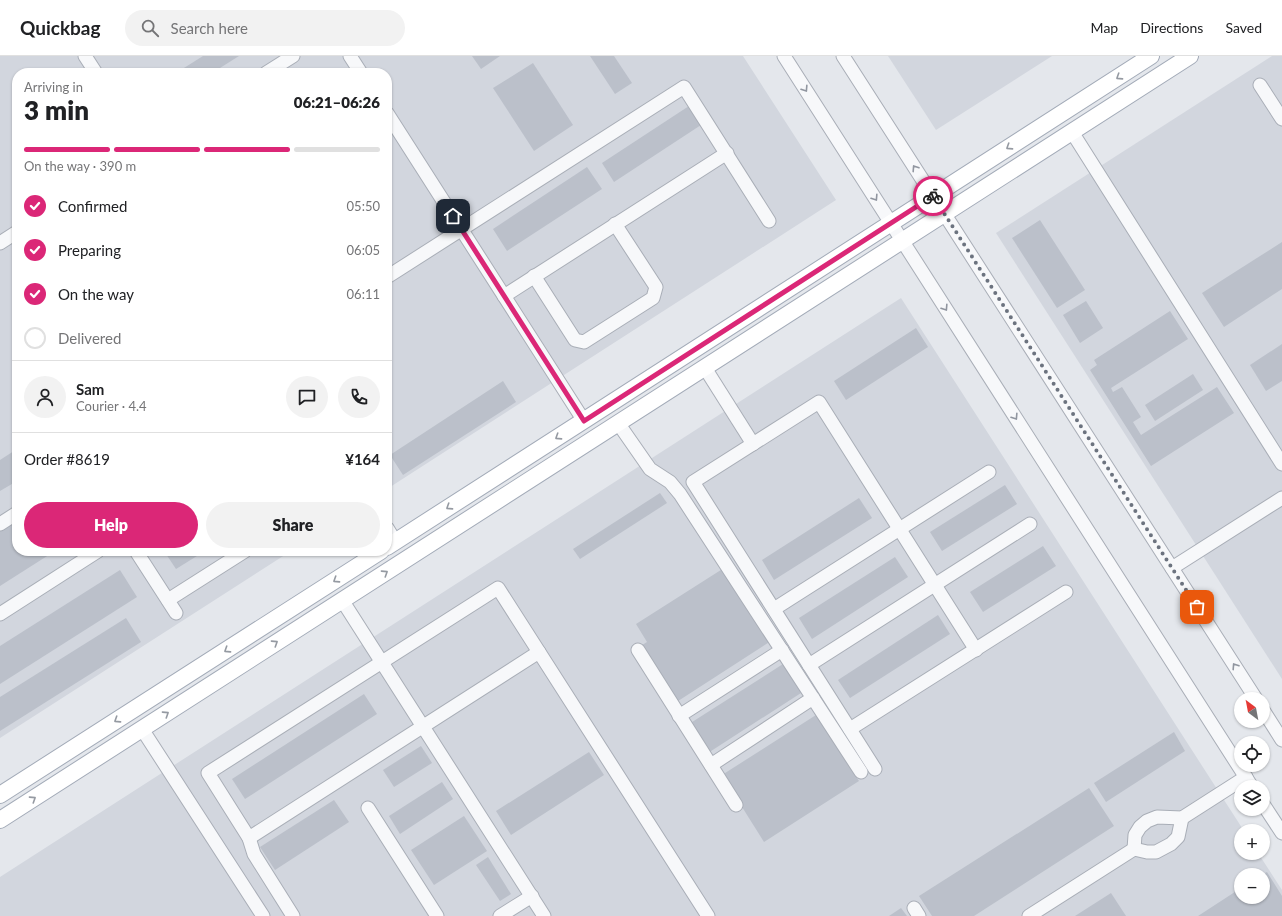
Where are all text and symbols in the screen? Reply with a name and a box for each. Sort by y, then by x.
search box [125,10,405,46]
text: Quickbag [20,16,101,39]
icon: search [139,17,161,39]
text: Search here [171,19,248,37]
text: Map [1091,19,1118,36]
text: Directions [1140,19,1203,36]
text: Saved [1225,19,1262,36]
one-way arrow [1116,72,1123,79]
text: Arriving in [24,79,83,95]
one-way arrow [800,85,807,92]
text: 06:21–06:26 [294,93,380,111]
text: 3 min [24,94,89,126]
one-way arrow [1006,143,1013,150]
text: On the way · 390 m [24,158,136,174]
one-way arrow [912,165,920,172]
courier [913,176,953,216]
icon: bike [922,185,944,207]
one-way arrow [870,194,878,201]
icon: check [24,195,46,217]
text: Confirmed [58,197,127,215]
text: 05:50 [347,198,380,214]
pin [436,199,470,233]
icon: home [442,205,464,227]
icon: check [24,239,46,261]
text: Preparing [58,241,121,259]
text: 06:05 [347,242,380,258]
icon: check [24,283,46,305]
text: On the way [58,285,134,303]
text: 06:11 [347,286,380,302]
one-way arrow [940,304,948,311]
text: Delivered [58,329,121,347]
button: person [24,376,66,418]
button: chat [286,376,328,418]
button: phone [338,376,380,418]
text: Sam [76,380,104,398]
text: Courier · 4.4 [76,398,147,414]
one-way arrow [1010,413,1018,420]
one-way arrow [555,432,562,440]
text: Order #8619 [24,450,110,468]
text: ¥164 [345,450,380,468]
button: Help [24,502,198,548]
button: Share [206,502,380,548]
one-way arrow [446,502,453,510]
one-way arrow [380,571,387,578]
one-way arrow [333,575,340,582]
pin [1180,590,1214,624]
icon: bag [1186,596,1208,618]
one-way arrow [271,641,278,648]
one-way arrow [224,645,231,652]
one-way arrow [1232,663,1239,670]
north arrow [1234,692,1270,728]
map controls [1234,692,1270,904]
one-way arrow [162,711,169,719]
one-way arrow [114,715,121,723]
button: locate [1234,736,1270,772]
button: layers [1234,780,1270,816]
one-way arrow [29,796,36,804]
button: + [1234,824,1270,860]
button: − [1234,868,1270,904]

